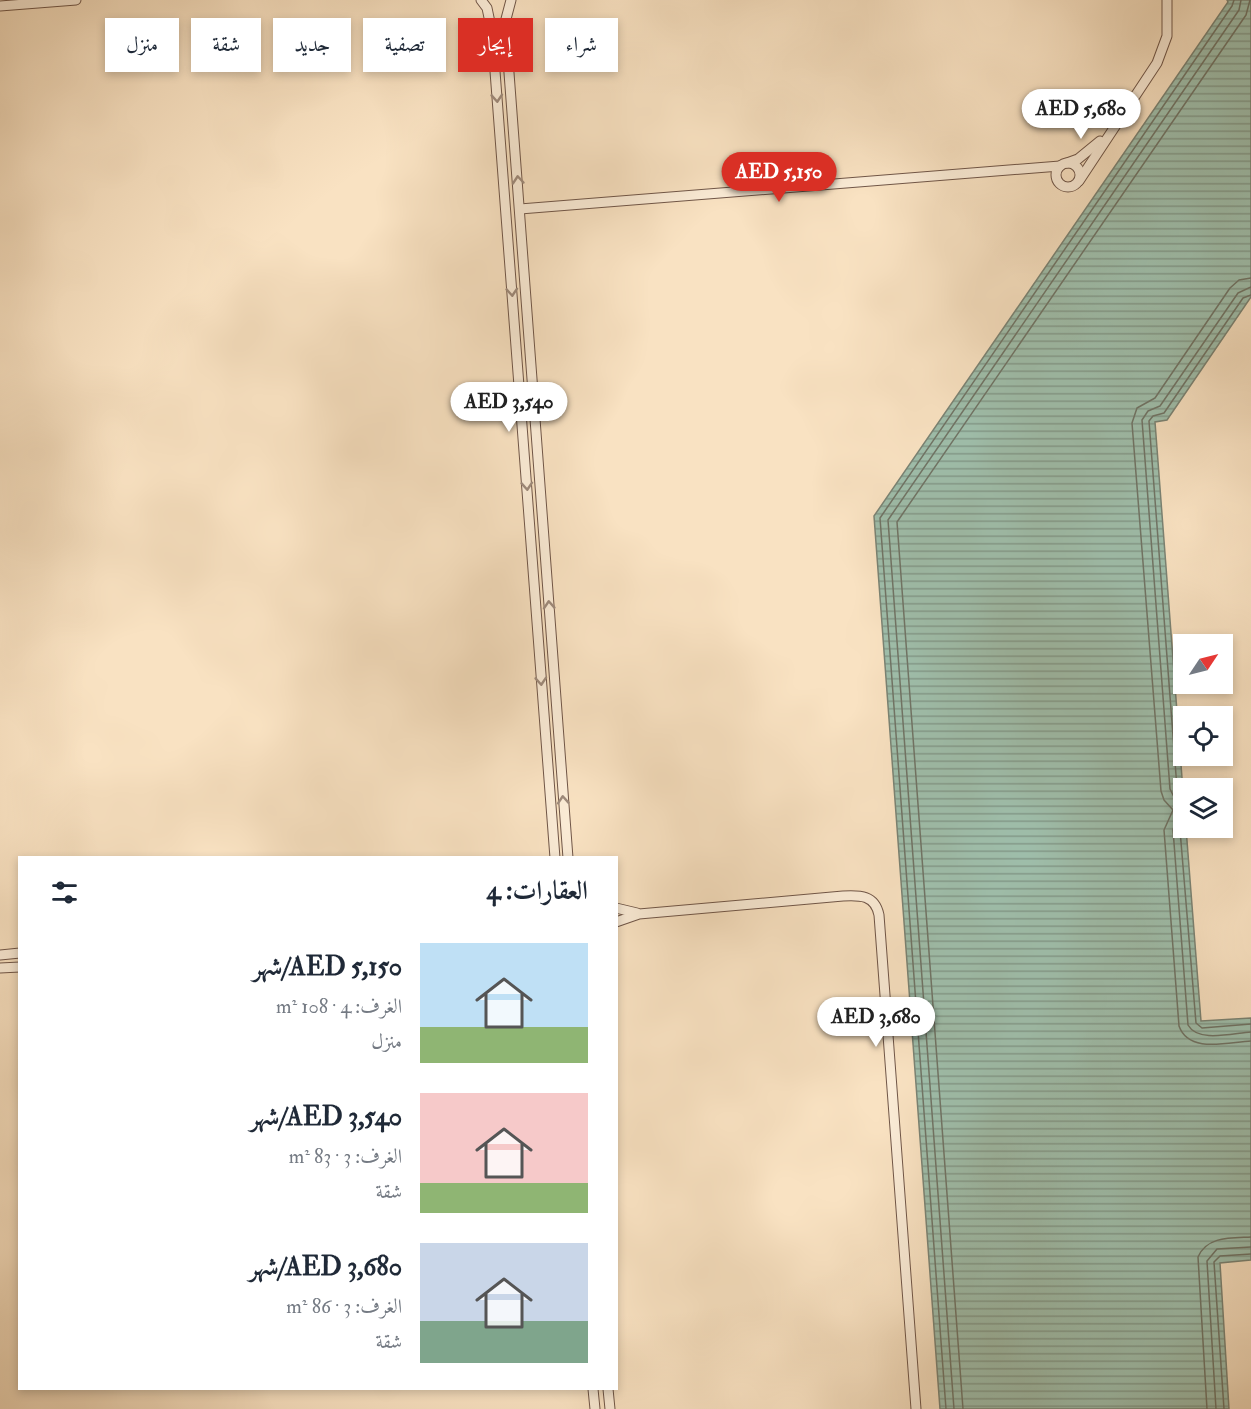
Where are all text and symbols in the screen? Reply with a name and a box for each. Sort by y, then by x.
chip: منزل [105,18,179,72]
chip: شقة [191,18,261,72]
chip: جديد [273,18,351,72]
chip: تصفية [363,18,446,72]
chip: إيجار [458,18,533,72]
chip: شراء [545,18,618,72]
pin: AED 5,680 [1012,89,1150,140]
one-way arrow [490,93,503,102]
text: AED 5,680 [1036,96,1126,121]
pin: AED 5,150 [710,152,848,203]
text: AED 5,150 [736,159,822,184]
one-way arrow [511,176,524,185]
one-way arrow [505,287,518,297]
pin: AED 3,540 [440,382,578,433]
text: AED 3,540 [464,389,554,414]
one-way arrow [520,482,533,491]
one-way arrow [543,601,556,610]
north arrow [1173,634,1233,694]
map controls [1173,634,1233,838]
one-way arrow [534,676,547,685]
button: locate [1173,706,1233,766]
button: layers [1173,778,1233,838]
one-way arrow [557,795,570,804]
text: العقارات: 4 [486,875,588,907]
icon: filters [48,876,81,909]
text: AED 5,150/شهر [253,951,402,983]
icon: home [468,967,540,1039]
text: الغرف: 4 · 108 m² [276,994,402,1019]
pin: AED 3,680 [807,997,945,1048]
text: AED 3,680 [831,1004,921,1029]
text: منزل [371,1029,402,1054]
text: AED 3,540/شهر [250,1101,402,1133]
icon: home [468,1117,540,1189]
text: الغرف: 3 · 83 m² [289,1144,402,1169]
text: شقة [376,1179,402,1204]
text: AED 3,680/شهر [249,1251,402,1283]
icon: home [468,1267,540,1339]
text: الغرف: 3 · 86 m² [286,1294,402,1319]
text: شقة [376,1329,402,1354]

